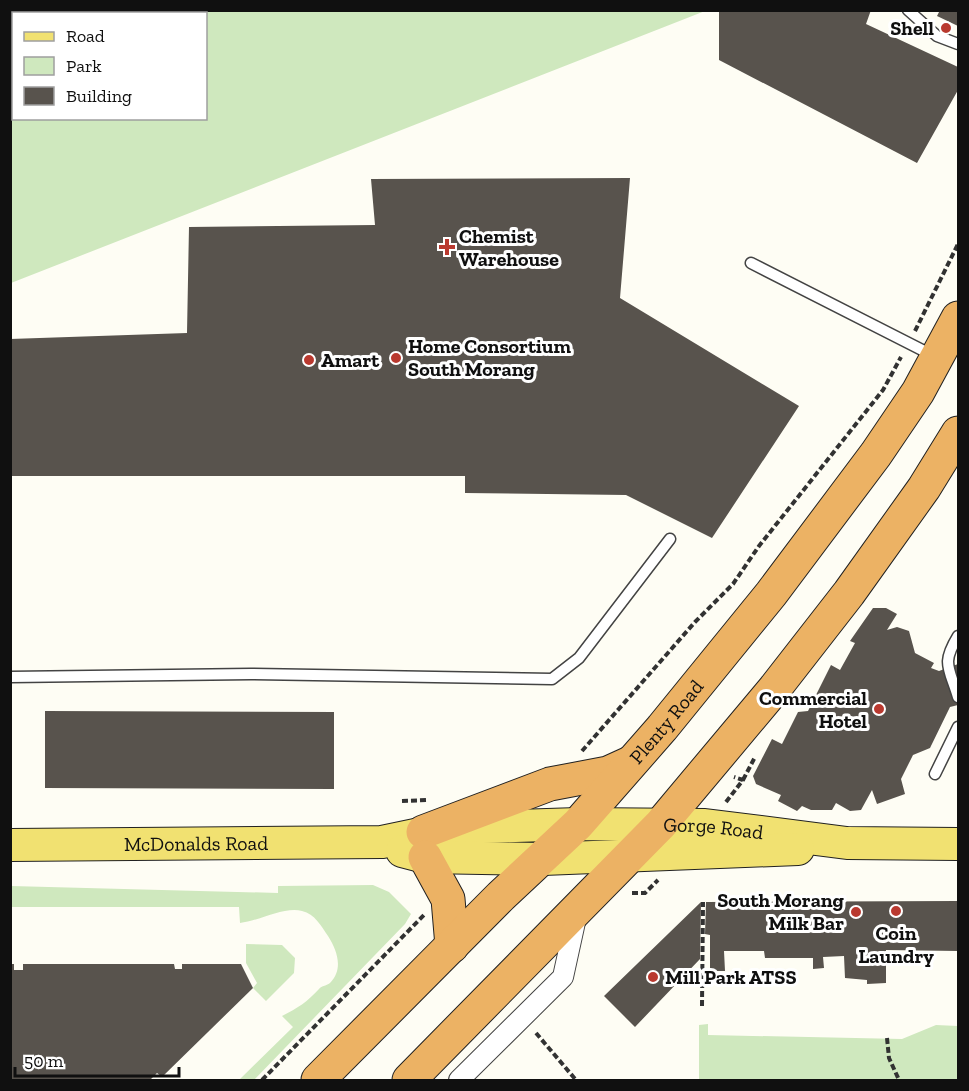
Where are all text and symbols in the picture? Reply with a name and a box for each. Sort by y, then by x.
legend [12,12,207,120]
place label: Shell [890,16,934,40]
marker: Shell [939,21,953,35]
text: Road [66,25,105,47]
text: Park [66,55,102,77]
text: Building [66,85,132,107]
place label: Chemist Warehouse [459,224,559,271]
marker: Chemist Warehouse [440,240,454,254]
place label: Home Consortium South Morang [408,334,572,381]
place label: Amart [321,348,380,372]
marker: Home Consortium South Morang [389,351,403,365]
marker: Amart [302,353,316,367]
street label: Plenty Road [624,675,708,769]
place label: Commercial Hotel [759,686,867,733]
marker: Commercial Hotel [872,702,886,716]
street label: Gorge Road [663,813,765,844]
street label: McDonalds Road [124,831,268,856]
place label: South Morang Milk Bar [717,888,845,935]
marker: Coin Laundry [889,904,903,918]
marker: South Morang Milk Bar [849,905,863,919]
place label: Coin Laundry [858,921,934,968]
place label: Mill Park ATSS [665,965,797,989]
marker: Mill Park ATSS [646,970,660,984]
scale bar [15,1040,178,1078]
text: 50 m [24,1050,64,1072]

